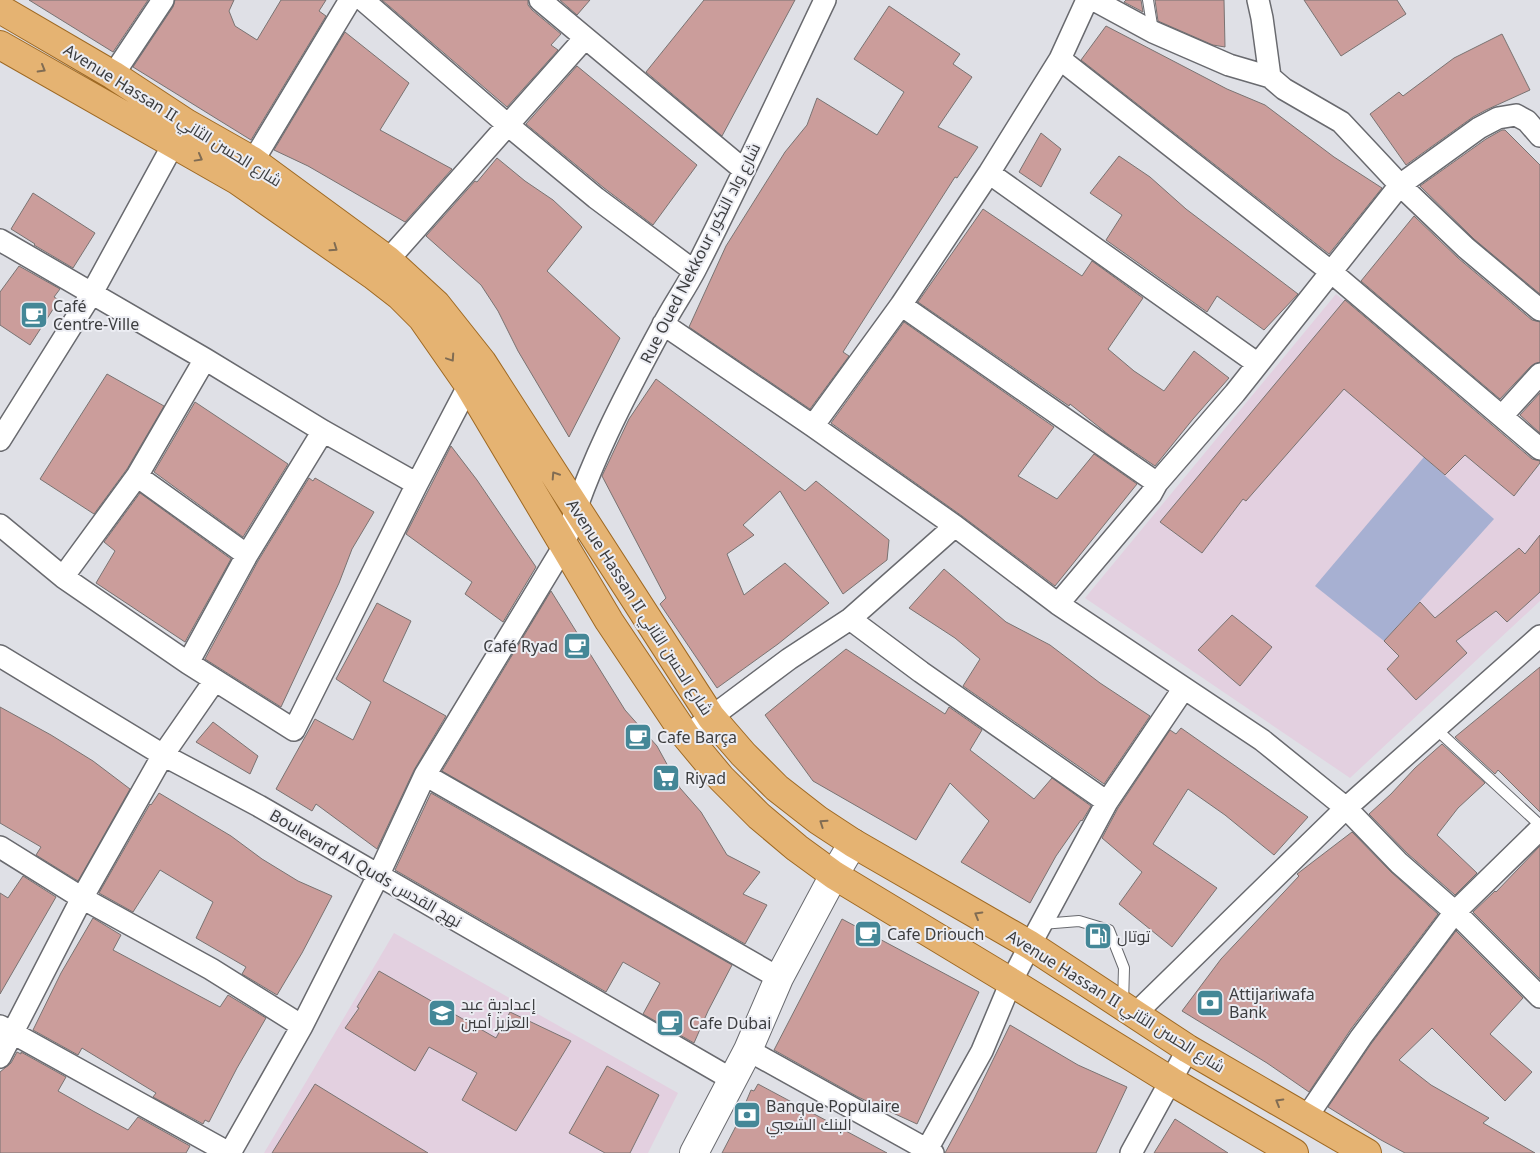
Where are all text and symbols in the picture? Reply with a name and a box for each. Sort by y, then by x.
street label: Avenue Hassan II شارع الحسن الثاني [58,39,286,194]
one-way arrow [37,63,46,73]
street label: Rue Oued Nekkour شارع واد النکور [635,139,766,367]
one-way arrow [193,152,202,162]
one-way arrow [328,242,338,251]
place label: Café Centre-Ville [53,295,139,335]
cafe icon: Café Centre-Ville [19,300,49,330]
one-way arrow [445,353,454,362]
one-way arrow [552,472,561,481]
street label: Avenue Hassan II شارع الحسن الثاني [559,495,718,721]
cafe icon: Café Ryad [562,631,592,661]
place label: Café Ryad [483,635,558,657]
cafe icon: Cafe Barça [623,722,653,752]
place label: Cafe Barça [657,726,737,748]
supermarket icon: Riyad [651,763,681,793]
place label: Riyad [685,767,726,789]
street label: Boulevard Al Quds نهج القدس [265,804,466,933]
one-way arrow [819,820,829,829]
one-way arrow [974,911,983,921]
cafe icon: Cafe Driouch [853,919,883,949]
fuel station icon: توتال [1083,921,1113,951]
place label: Cafe Driouch [887,923,984,945]
street label: Avenue Hassan II شارع الحسن الثاني [1001,925,1229,1080]
place label: توتال [1117,925,1151,947]
place label: Attijariwafa Bank [1229,983,1315,1023]
bank icon: Attijariwafa Bank [1195,988,1225,1018]
place label: إعدادية عبد العزيز أمين [461,993,536,1033]
school or university icon: إعدادية عبد العزيز أمين [427,998,457,1028]
cafe icon: Cafe Dubai [655,1008,685,1038]
place label: Cafe Dubai [689,1012,771,1034]
place label: Banque Populaire البنك الشعبي [766,1095,900,1138]
one-way arrow [1276,1099,1285,1109]
bank icon: Banque Populaire البنك الشعبي [732,1100,762,1130]

